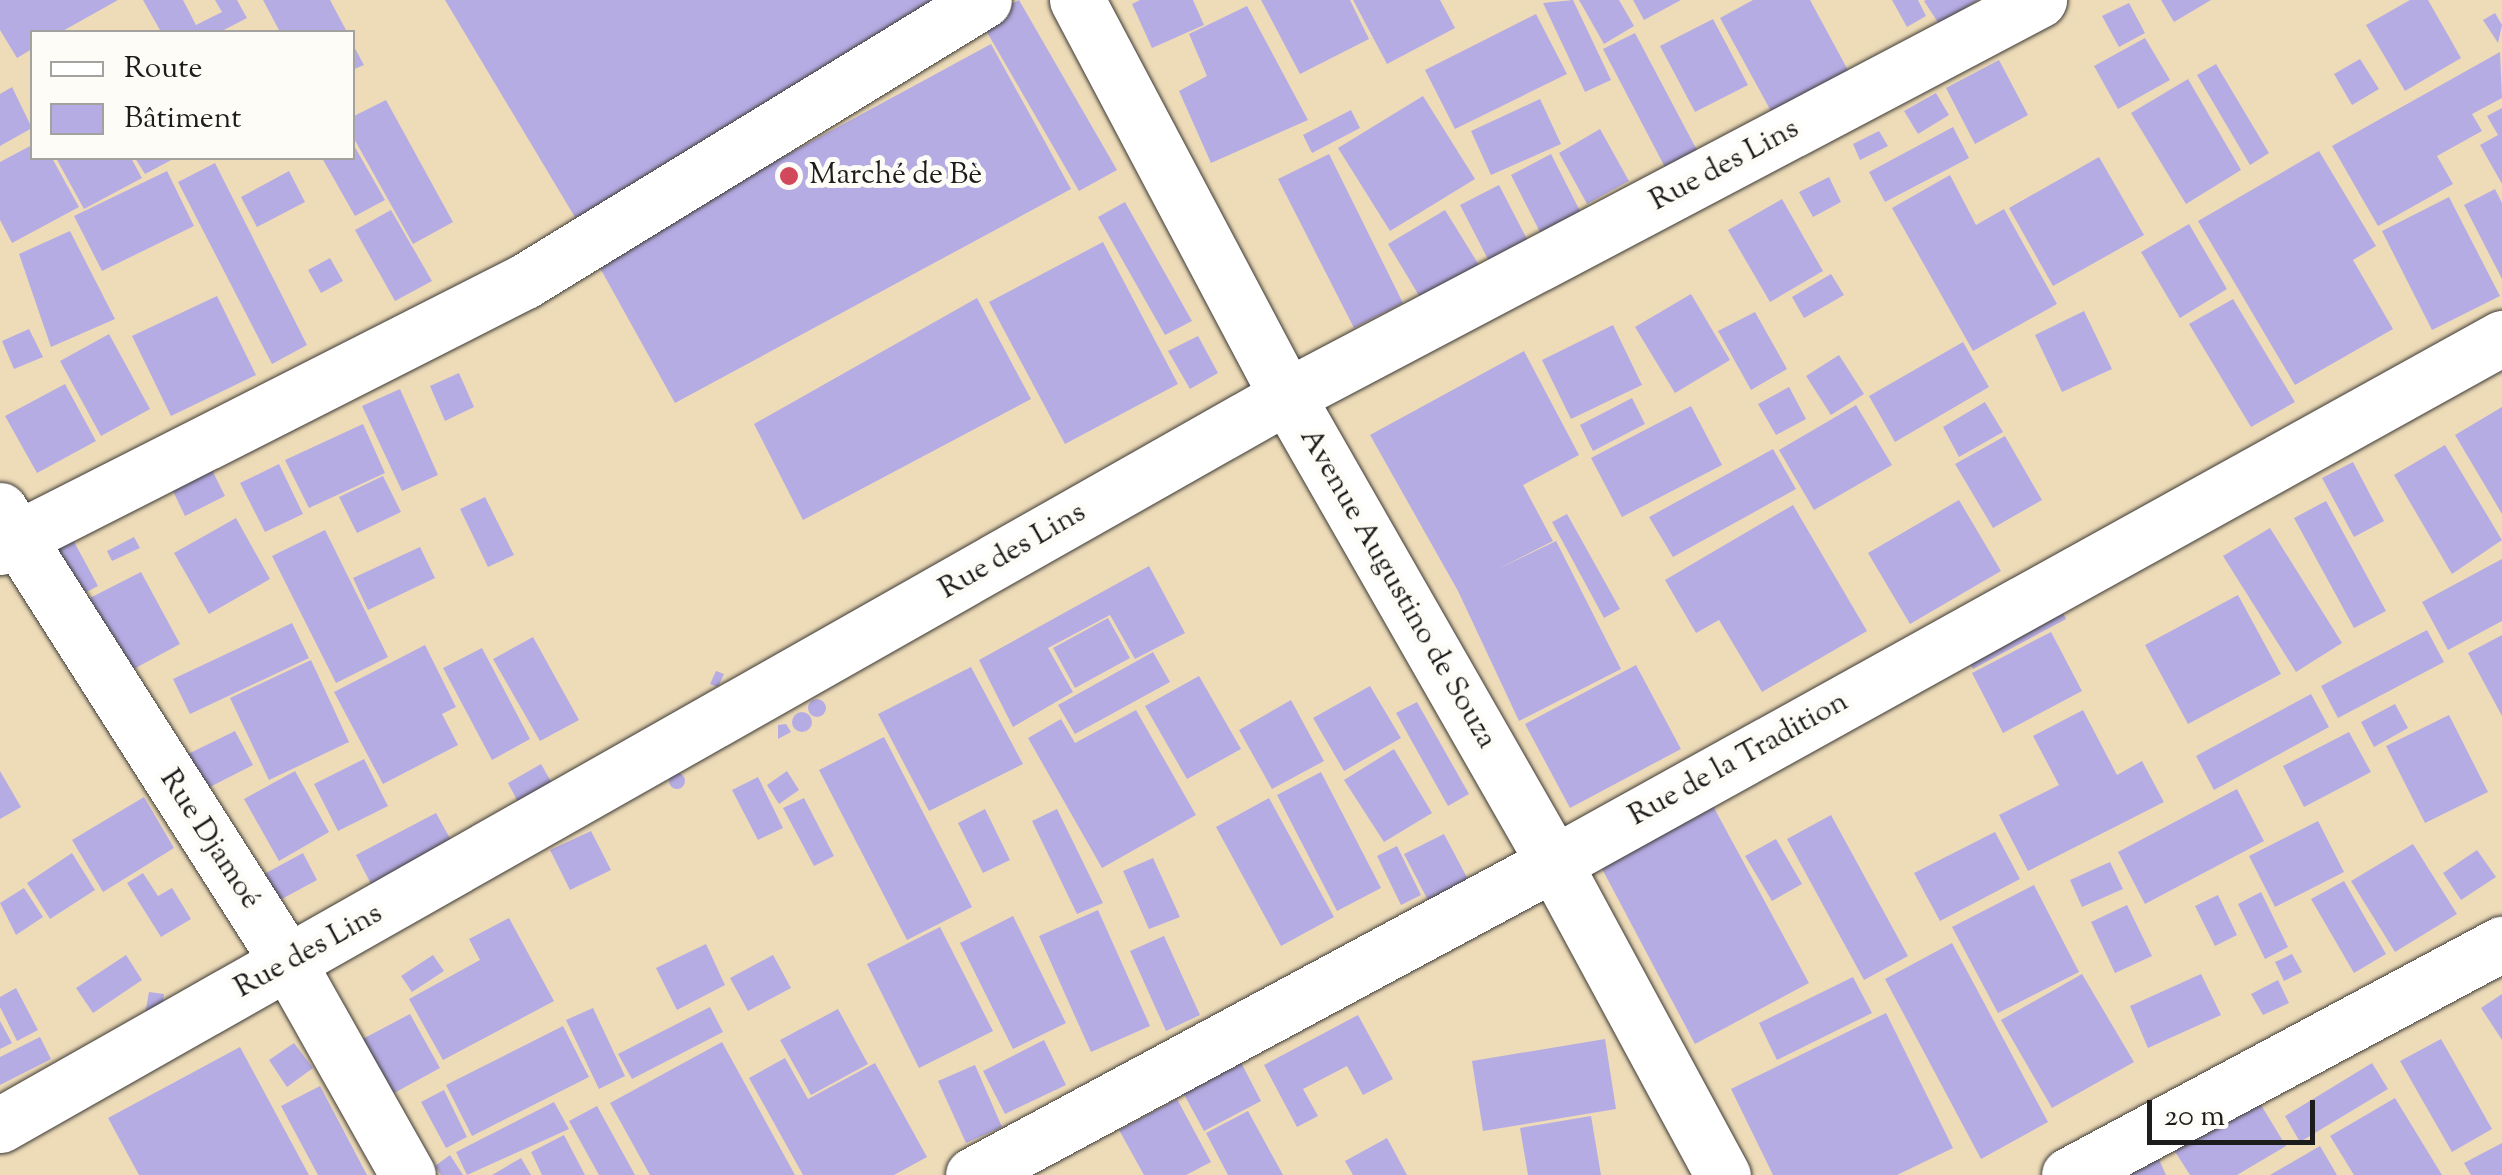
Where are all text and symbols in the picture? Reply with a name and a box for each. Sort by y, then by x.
legend [30,30,355,160]
text: Route [124,48,203,91]
text: Bâtiment [124,98,241,141]
street label: Rue des Lins [1644,112,1806,220]
place label: Marché de Bè [809,158,982,194]
marker: Marché de Bè [778,165,800,187]
street label: Avenue Augustino de Souza [1290,423,1504,755]
street label: Rue des Lins [933,496,1093,608]
street label: Rue de la Tradition [1623,685,1855,835]
street label: Rue Djamoé [151,763,267,917]
street label: Rue des Lins [229,897,389,1007]
scale bar [2152,1080,2320,1142]
text: 20 m [2164,1096,2225,1139]

